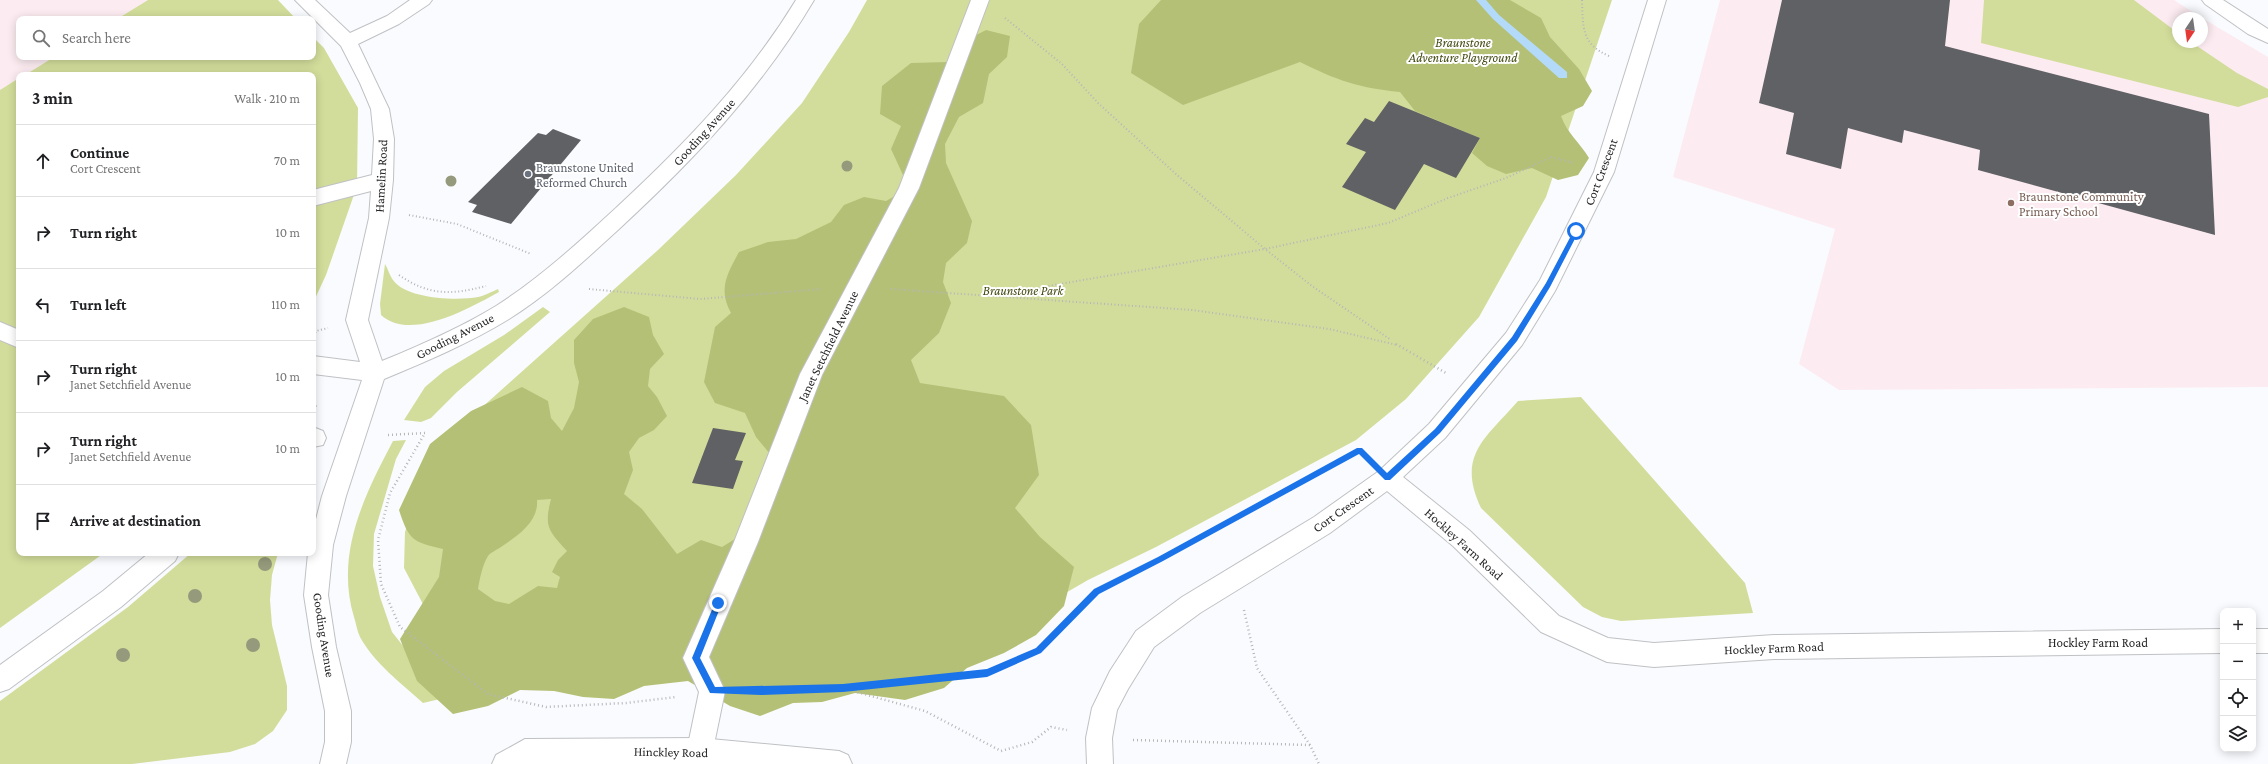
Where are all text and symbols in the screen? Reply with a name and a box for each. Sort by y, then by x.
north arrow [2172,12,2208,48]
search box [16,16,316,60]
icon: search [30,27,52,49]
text: Search here [62,30,131,46]
park label: Braunstone Adventure Playground [1408,35,1518,65]
text: 3 min [32,89,73,108]
text: Walk · 210 m [234,91,300,106]
street label: Gooding Avenue [670,95,738,169]
street label: Cort Crescent [1581,136,1621,208]
street label: Hamelin Road [372,139,390,213]
text: Continue [70,145,129,161]
icon: ahead [32,150,54,172]
text: 70 m [274,153,300,168]
place label: Braunstone United Reformed Church [536,160,634,190]
text: Cort Crescent [70,161,141,176]
marker: Braunstone United Reformed Church [523,169,533,179]
place label: Braunstone Community Primary School [2019,189,2145,219]
marker: Braunstone Community Primary School [2006,198,2016,208]
icon: right [32,222,54,244]
route start [1567,222,1585,240]
text: Turn right [70,225,137,241]
text: 10 m [275,225,300,240]
park label: Braunstone Park [983,283,1065,298]
street label: Janet Setchfield Avenue [794,288,861,405]
icon: left [32,294,54,316]
text: Turn left [70,297,126,313]
text: 110 m [271,297,300,312]
street label: Gooding Avenue [414,310,497,362]
text: Turn right [70,361,137,377]
icon: right [32,366,54,388]
text: 10 m [275,369,300,384]
text: Janet Setchfield Avenue [70,377,191,392]
text: Turn right [70,433,137,449]
icon: right [32,438,54,460]
text: 10 m [275,441,300,456]
text: Janet Setchfield Avenue [70,449,191,464]
street label: Cort Crescent [1310,482,1377,535]
street label: Hockley Farm Road [1422,505,1506,583]
icon: arrive [32,510,54,532]
text: Arrive at destination [70,513,201,529]
street label: Gooding Avenue [310,592,338,679]
route end [709,594,727,612]
map controls [2220,608,2256,752]
button: + [2220,608,2256,644]
street label: Hockley Farm Road [2048,635,2148,650]
street label: Hockley Farm Road [1724,639,1824,657]
button: − [2220,644,2256,680]
button: locate [2220,680,2256,716]
button: layers [2220,716,2256,752]
street label: Hinckley Road [634,744,708,760]

